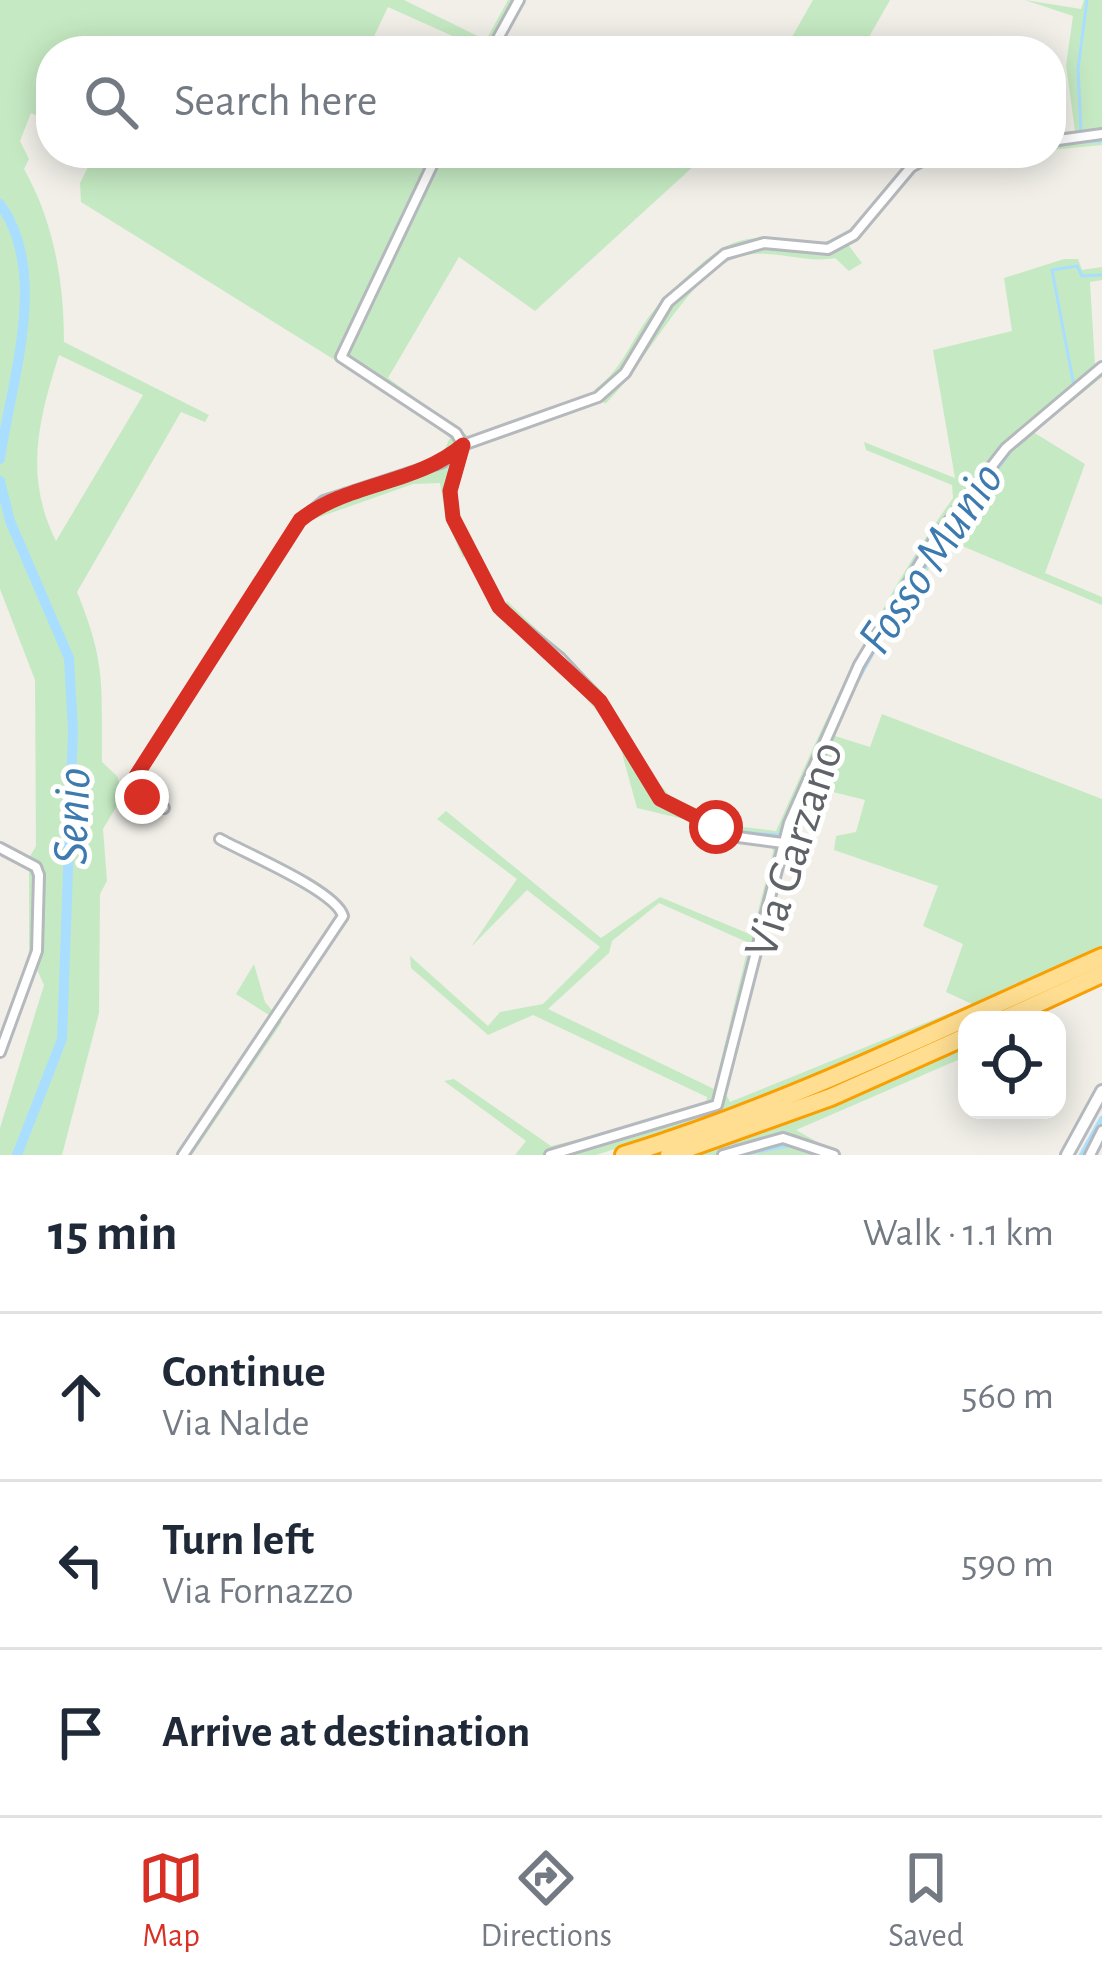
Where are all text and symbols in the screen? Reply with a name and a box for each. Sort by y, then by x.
search box [36,36,1066,168]
icon: search [78,69,144,135]
text: Search here [174,79,377,124]
water label: Fosso Munio [849,454,1013,663]
street label: Via Garzano [737,736,852,964]
water label: Senio [45,767,100,866]
route end [115,770,169,824]
route start [689,800,743,854]
map controls [958,1011,1066,1119]
button: locate [958,1011,1066,1119]
text: 15 min [48,1208,178,1259]
text: Walk · 1.1 km [863,1214,1054,1253]
text: Continue [162,1350,326,1395]
icon: ahead [48,1364,114,1430]
text: 560 m [961,1377,1054,1416]
text: Via Nalde [162,1404,310,1443]
text: Turn left [162,1518,314,1563]
icon: left [48,1532,114,1598]
text: 590 m [961,1545,1054,1584]
text: Via Fornazzo [162,1572,354,1611]
icon: arrive [48,1700,114,1766]
text: Arrive at destination [162,1710,530,1755]
tab: Map [138,1845,204,1957]
tab: Directions [480,1845,612,1957]
tab: Saved [888,1845,964,1957]

